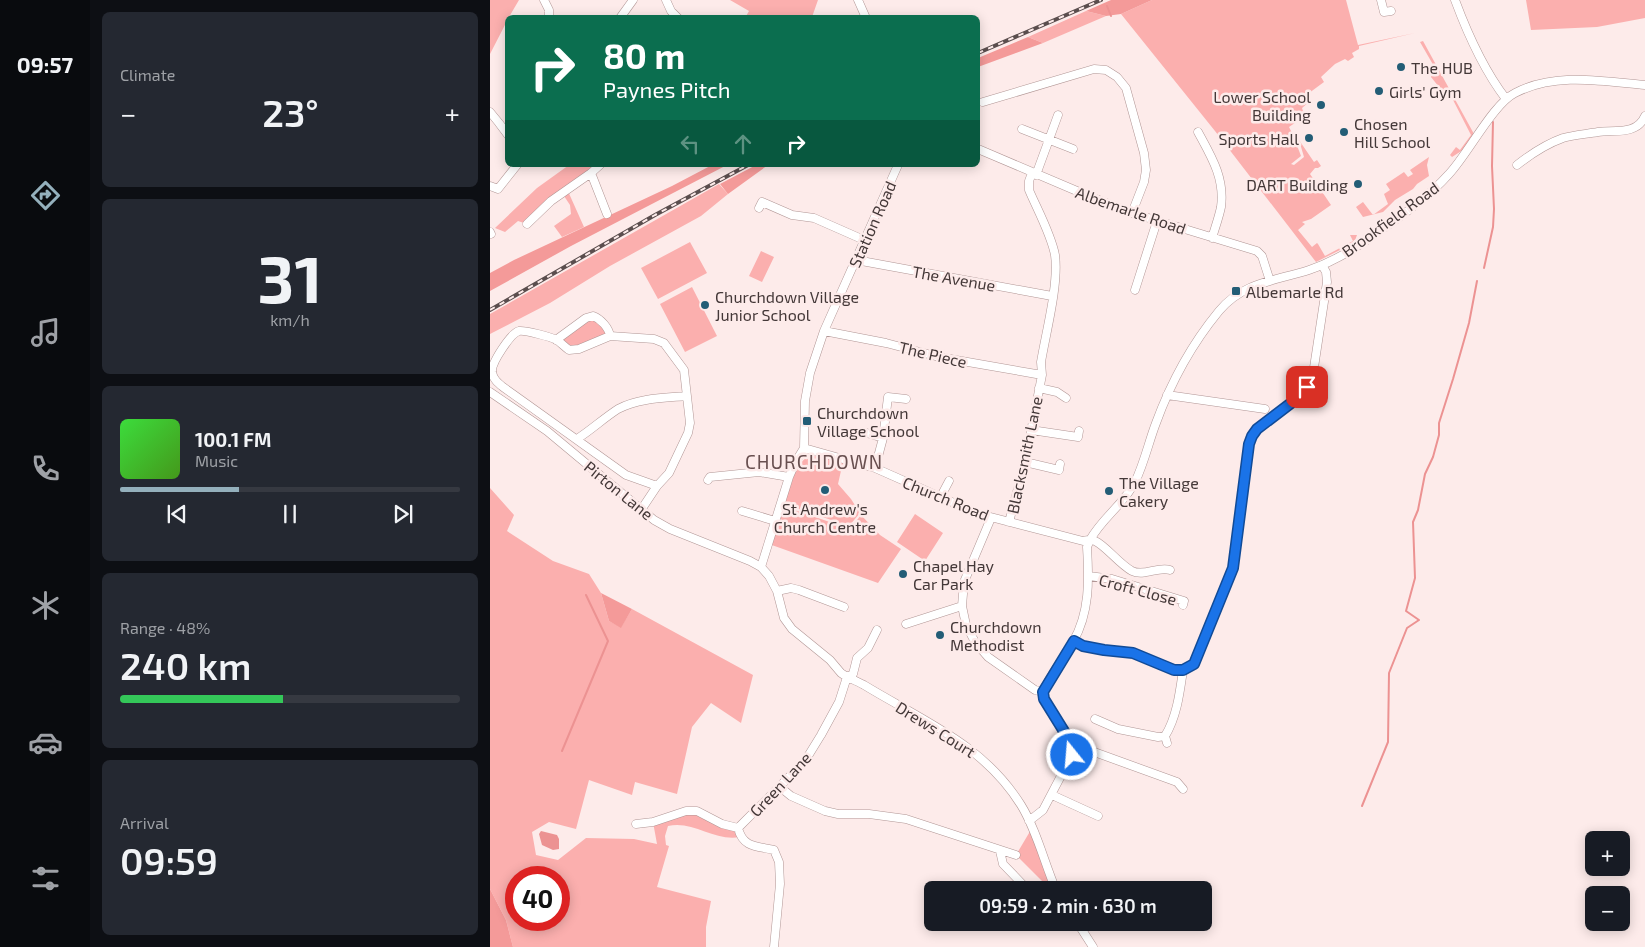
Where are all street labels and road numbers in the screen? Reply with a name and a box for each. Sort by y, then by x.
street label: Brookfield Road [1338,177,1442,261]
street label: Station Road [844,178,900,270]
street label: Albemarle Road [1073,182,1189,238]
street label: The Avenue [911,261,997,295]
street label: The Piece [897,337,969,371]
street label: Blacksmith Lane [1002,395,1046,515]
street label: Pirton Lane [581,457,657,523]
street label: Church Road [900,472,992,524]
street label: Croft Close [1097,569,1179,609]
street label: Drews Court [893,697,979,761]
street label: Green Lane [745,748,815,820]

